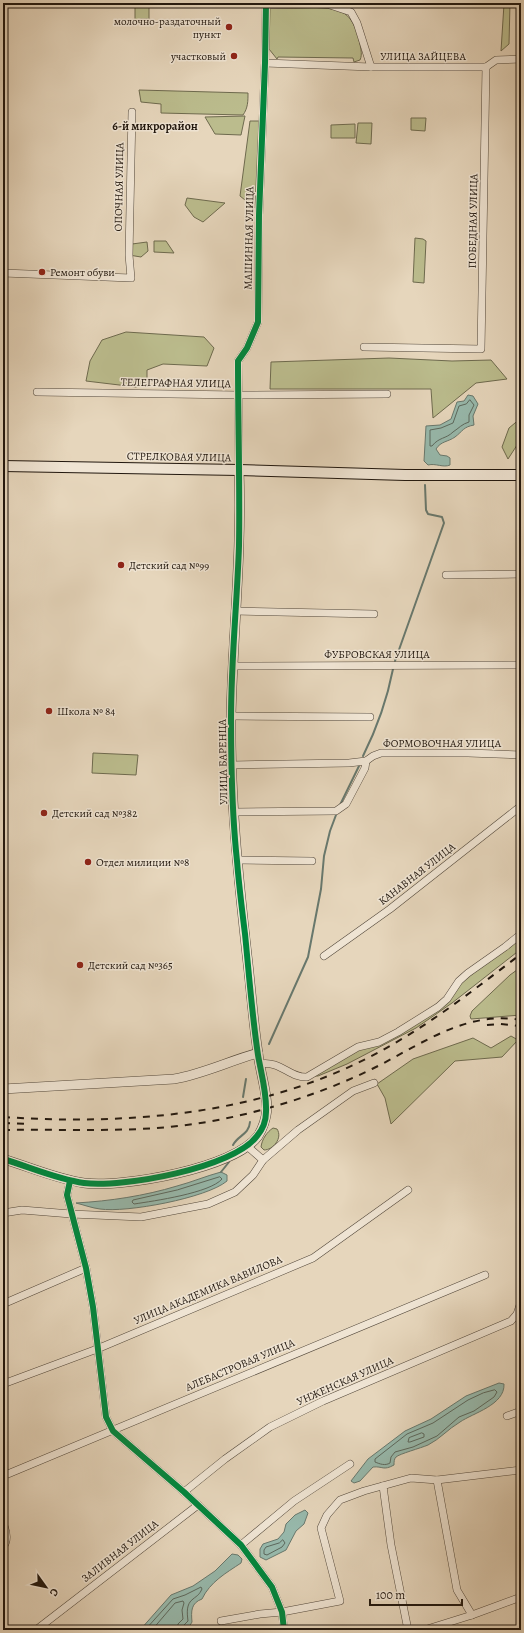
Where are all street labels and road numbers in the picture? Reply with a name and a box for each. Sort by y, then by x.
street label: УЛИЦА ЗАЙЦЕВА [380,49,466,64]
street label: ОПОЧНАЯ УЛИЦА [111,142,127,231]
street label: ПОБЕДНАЯ УЛИЦА [465,173,481,268]
street label: МАШИННАЯ УЛИЦА [241,186,257,290]
street label: ТЕЛЕГРАФНАЯ УЛИЦА [121,375,232,391]
street label: СТРЕЛКОВАЯ УЛИЦА [127,449,232,465]
street label: ФУБРОВСКАЯ УЛИЦА [324,647,430,662]
street label: УЛИЦА БАРЕНЦА [215,718,231,805]
street label: ФОРМОВОЧНАЯ УЛИЦА [383,736,502,751]
street label: КАНАВНАЯ УЛИЦА [376,839,459,909]
street label: УЛИЦА АКАДЕМИКА ВАВИЛОВА [131,1252,285,1328]
street label: АЛЕБАСТРОВАЯ УЛИЦА [182,1335,297,1395]
street label: УНЖЕНСКАЯ УЛИЦА [294,1353,396,1409]
street label: ЗАЛИВНАЯ УЛИЦА [78,1516,162,1586]

